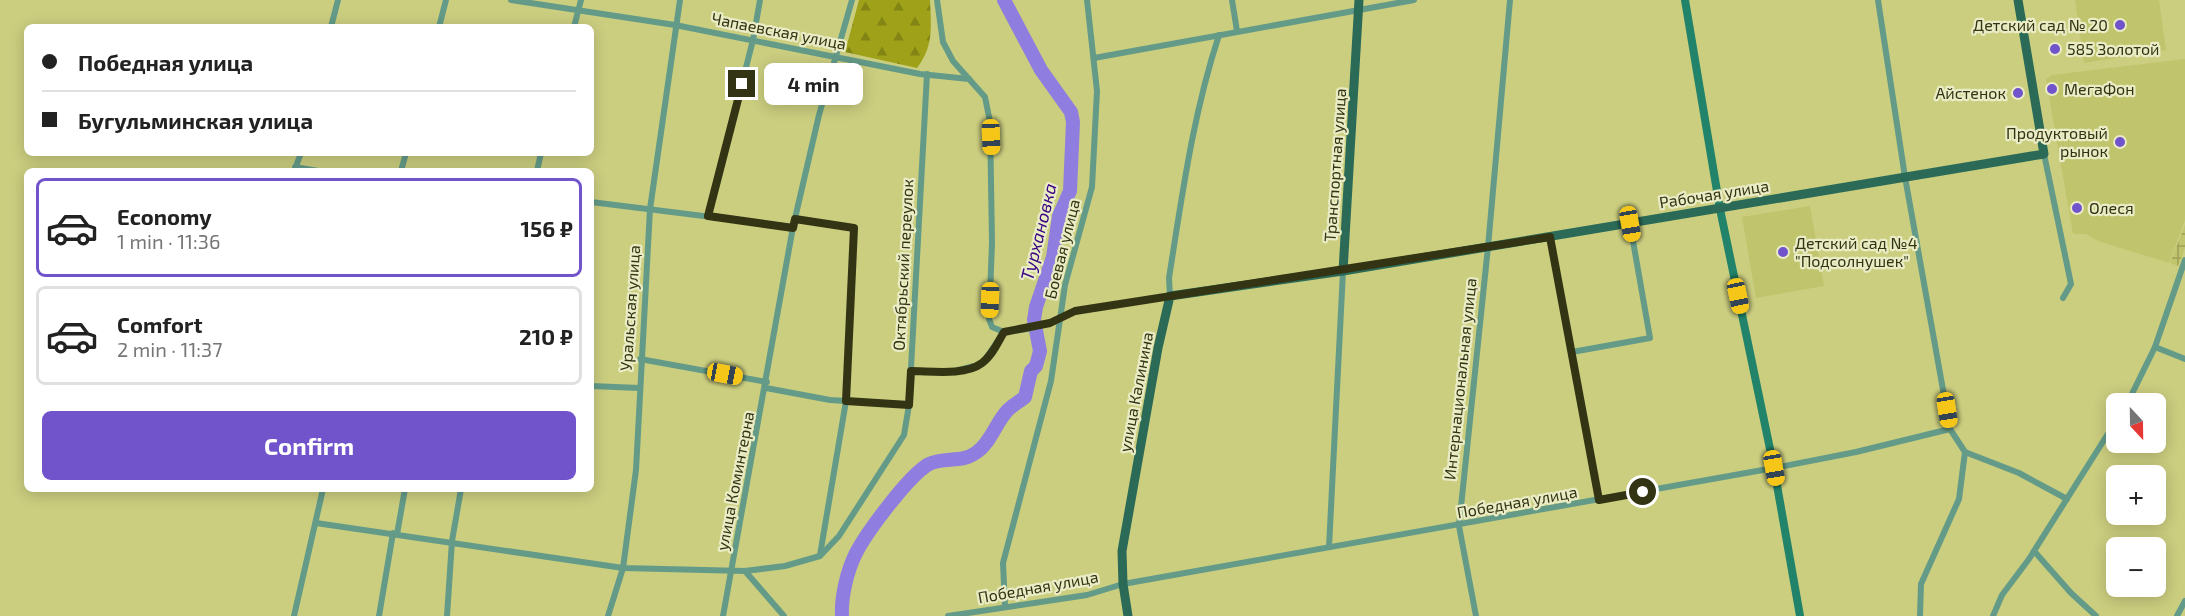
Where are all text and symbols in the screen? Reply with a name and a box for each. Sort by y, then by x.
street label: Чапаевская улица [710,8,848,54]
place label: Детский сад № 20 [1973,15,2108,34]
marker: Детский сад № 20 [2113,18,2127,32]
place label: 585 Золотой [2067,39,2159,58]
marker: 585 Золотой [2048,42,2062,56]
text: Победная улица [78,49,253,75]
callout: 4 min [763,63,862,105]
route end [728,70,755,97]
text: 4 min [787,72,840,96]
place label: МегаФон [2064,79,2135,98]
marker: МегаФон [2045,82,2059,96]
place label: Айстенок [1935,83,2006,102]
marker: Айстенок [2011,86,2025,100]
street label: Транспортная улица [1320,88,1350,242]
text: Бугульминская улица [78,107,313,133]
car [981,119,1001,155]
place label: Продуктовый рынок [2006,123,2108,160]
marker: Продуктовый рынок [2113,135,2127,149]
street label: Рабочая улица [1658,175,1770,213]
street label: Октябрьский переулок [889,178,918,351]
water label: Турхановка [1015,181,1061,283]
street label: Боевая улица [1040,197,1084,301]
place label: Олеся [2089,198,2134,217]
icon: car [45,201,99,255]
marker: Олеся [2070,201,2084,215]
text: Economy [117,203,212,229]
car [1618,205,1642,243]
text: 156 ₽ [521,215,573,241]
text: 1 min · 11:36 [117,229,220,253]
place label: Детский сад №4 "Подсолнушек" [1795,233,1918,271]
street label: Уральская улица [616,244,644,372]
marker: Детский сад №4 "Подсолнушек" [1776,245,1790,259]
street label: Интернациональная улица [1439,277,1481,481]
car [1725,277,1751,315]
car [980,282,1000,318]
icon: car [45,309,99,363]
text: Comfort [117,311,202,337]
text: 210 ₽ [519,323,573,349]
street label: улица Калинина [1115,330,1157,454]
text: 2 min · 11:37 [117,337,222,361]
car [706,362,744,386]
car [1935,391,1959,429]
north arrow [2106,393,2166,453]
map controls [2106,393,2166,597]
street label: улица Коминтерна [712,410,758,552]
button: Confirm [42,411,576,480]
car [1762,449,1786,487]
button: + [2106,465,2166,525]
route start [1629,478,1656,505]
street label: Победная улица [1455,482,1579,522]
button: − [2106,537,2166,597]
street label: Победная улица [976,567,1100,607]

